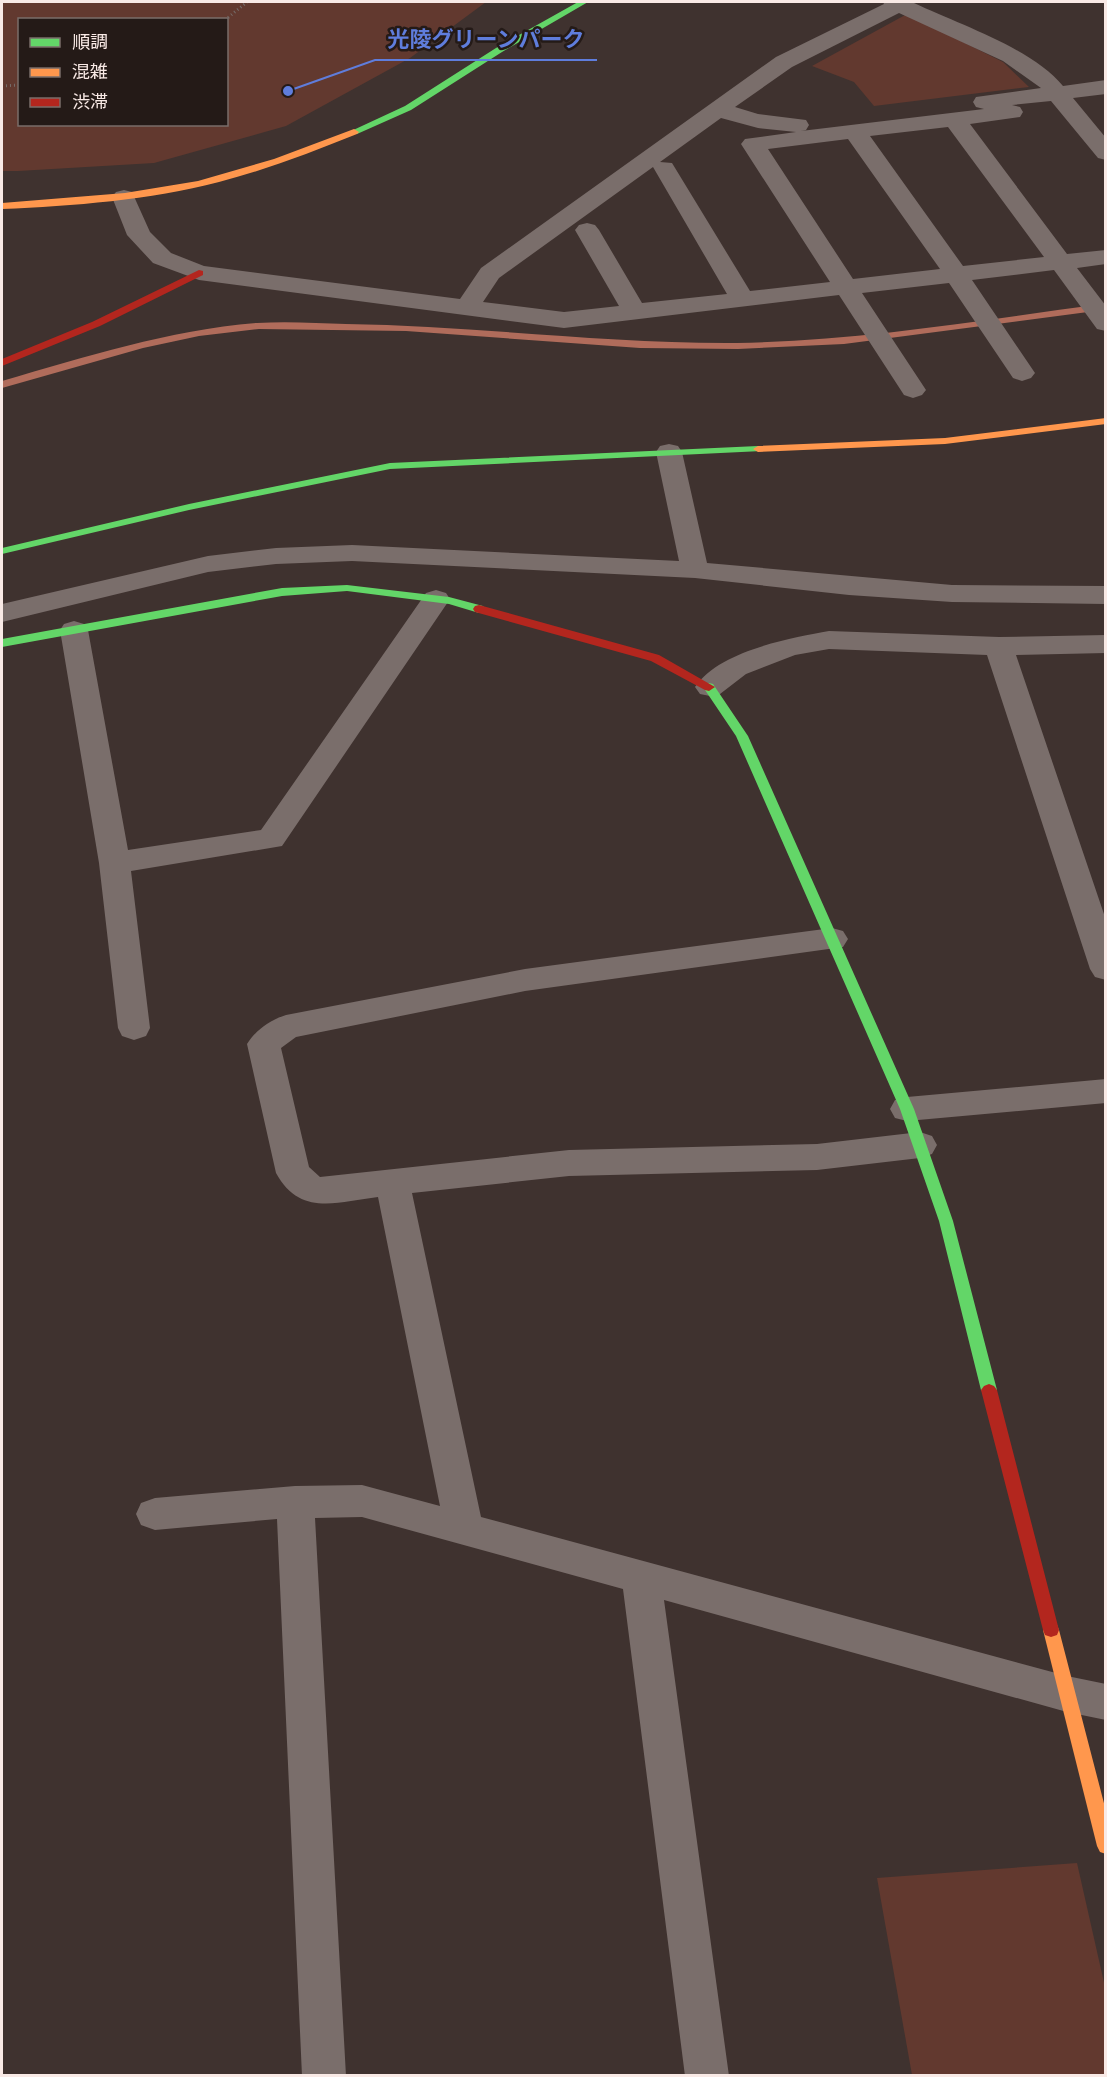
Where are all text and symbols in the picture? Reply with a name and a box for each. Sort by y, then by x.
legend [18,18,228,126]
callout: 光陵グリーンパーク [375,20,597,60]
text: 光陵グリーンパーク [388,24,584,53]
text: 順調 [72,30,108,53]
text: 混雑 [72,60,108,83]
text: 渋滞 [72,90,108,113]

